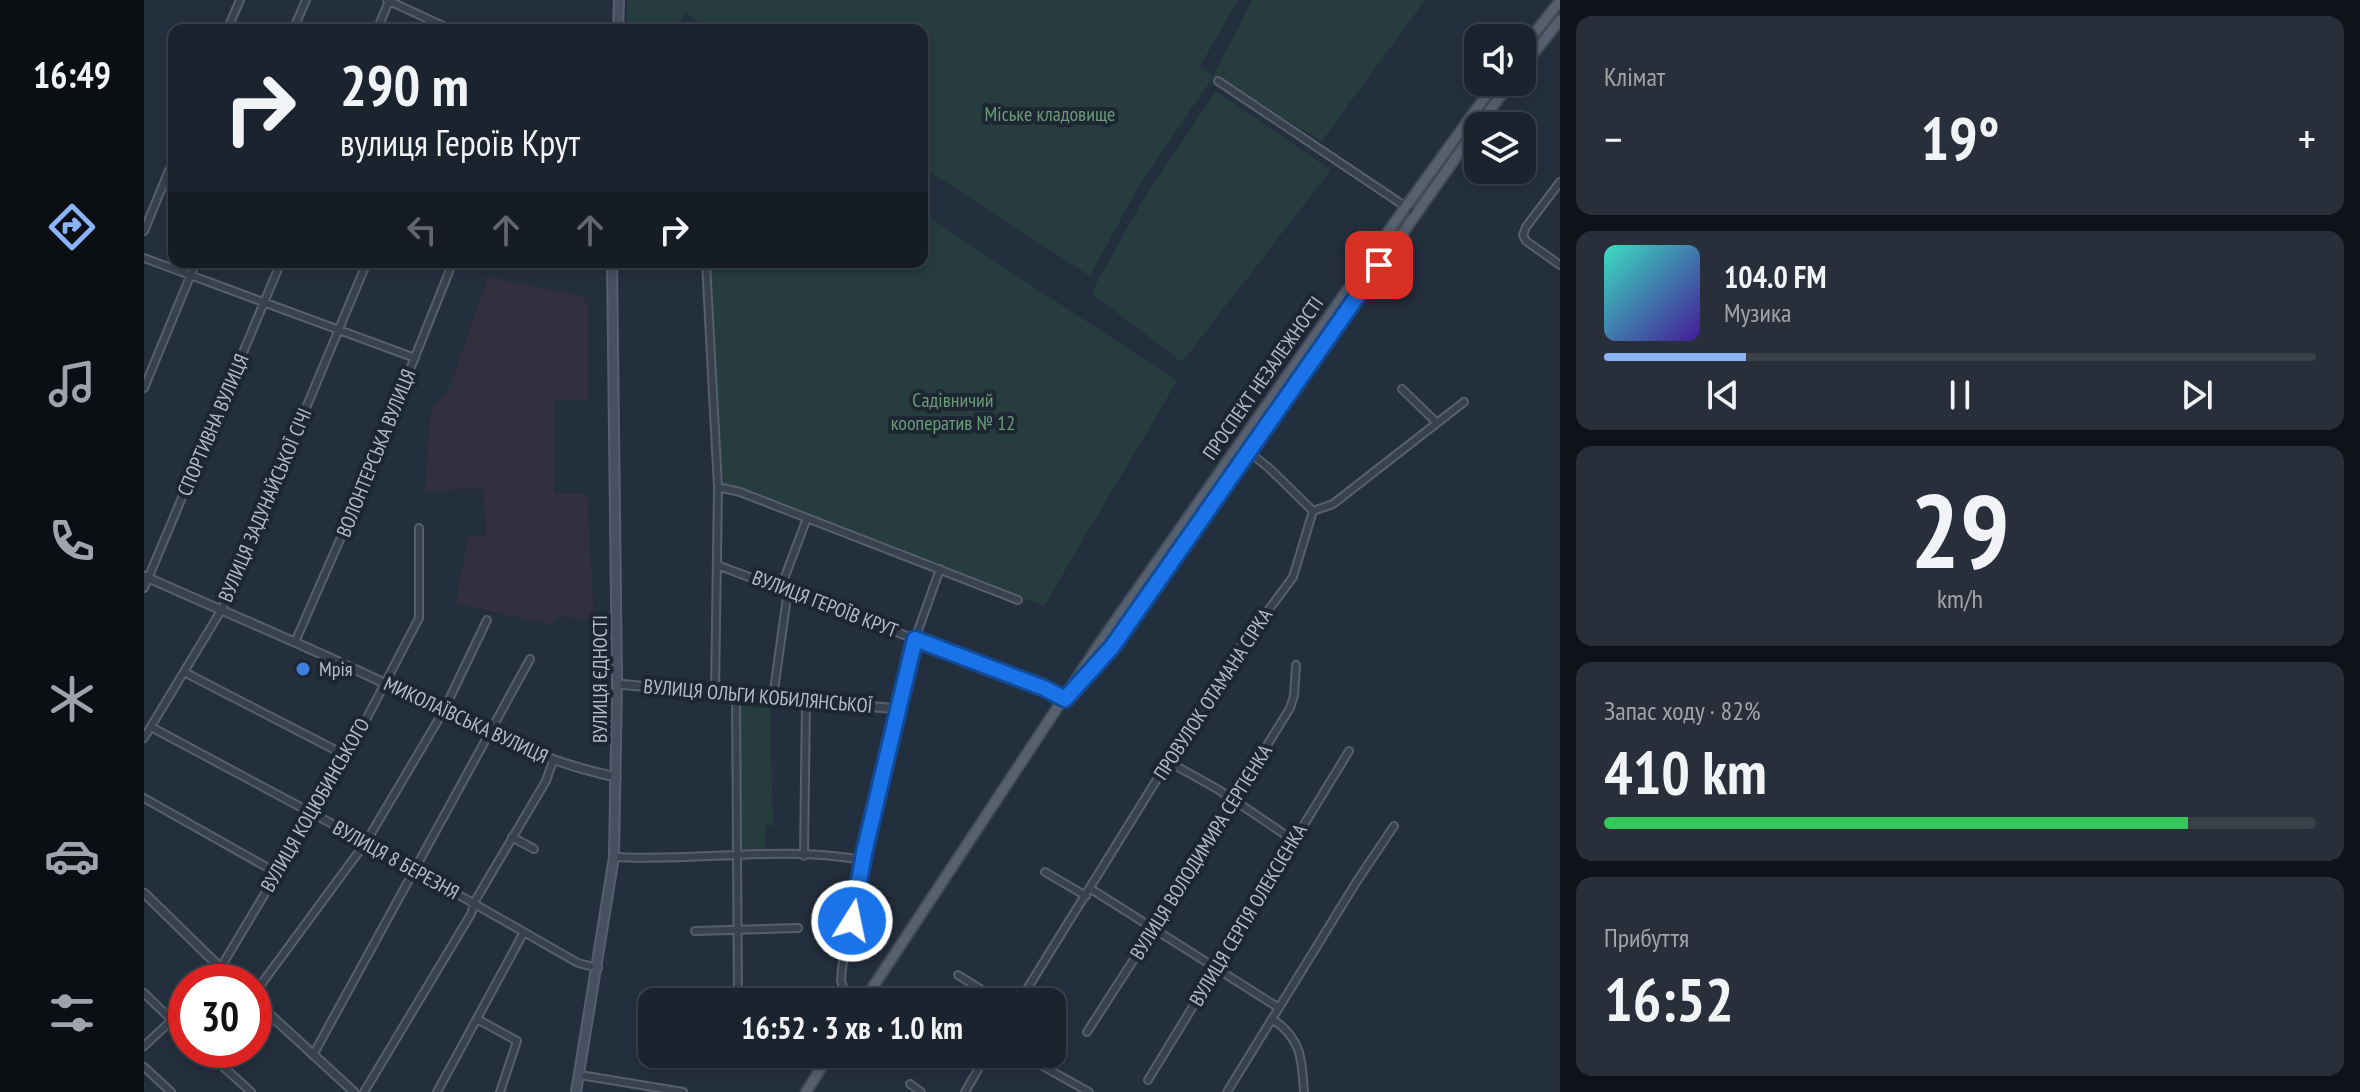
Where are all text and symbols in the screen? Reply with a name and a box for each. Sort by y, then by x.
map controls [1464,24,1536,184]
button: sound [1464,24,1536,96]
text: 290 m [340,49,469,121]
text: 16:49 [33,51,111,98]
icon: right [208,56,312,160]
text: Клімат [1604,60,1665,93]
text: 19° [1920,99,2000,177]
park label: Міське кладовище [985,101,1115,127]
text: − [1604,110,1622,167]
text: + [2298,110,2316,167]
button: layers [1464,112,1536,184]
text: вулиця Героїв Крут [340,119,580,166]
icon: directions [44,199,100,255]
icon: left [400,208,444,252]
icon: ahead [484,208,528,252]
icon: ahead [568,208,612,252]
icon: right [652,208,696,252]
pin [1345,231,1413,299]
icon: arrive [1357,243,1401,287]
text: 104.0 FM [1724,257,1826,296]
street label: ПРОСПЕКТ НЕЗАЛЕЖНОСТІ [1197,291,1329,465]
text: Музика [1724,296,1791,329]
street label: СПОРТИВНА ВУЛИЦЯ [171,350,255,500]
icon: music [44,356,100,412]
street label: ВОЛОНТЕРСЬКА ВУЛИЦЯ [330,365,422,541]
icon: previous [1701,373,1745,417]
icon: pause [1938,373,1982,417]
icon: next [2175,373,2219,417]
park label: Садівничий кооператив № 12 [891,387,1015,436]
street label: ВУЛИЦЯ ЗАДУНАЙСЬКОЇ СІЧІ [212,404,318,606]
text: 29 [1910,462,2010,597]
icon: phone [44,513,100,569]
street label: ВУЛИЦЯ ГЕРОЇВ КРУТ [749,564,901,644]
text: km/h [1937,582,1983,615]
street label: ПРОВУЛОК ОТАМАНА СІРКА [1148,603,1278,785]
street label: ВУЛИЦЯ ЄДНОСТІ [587,615,613,743]
place label: Мрія [319,656,353,682]
marker: Мрія [294,660,312,678]
icon: climate [44,671,100,727]
street label: МИКОЛАЇВСЬКА ВУЛИЦЯ [380,671,552,769]
street label: ВУЛИЦЯ ОЛЬГИ КОБИЛЯНСЬКОЇ [643,673,874,719]
text: Запас ходу · 82% [1604,694,1761,727]
street label: ВУЛИЦЯ КОЦЮБИНСЬКОГО [255,713,375,897]
text: 410 km [1604,733,1767,811]
street label: ВУЛИЦЯ ВОЛОДИМИРА СЕРГІЄНКА [1124,739,1278,964]
street label: ВУЛИЦЯ 8 БЕРЕЗНЯ [328,815,464,905]
street label: ВУЛИЦЯ СЕРГІЯ ОЛЕКСІЄНКА [1183,819,1313,1011]
icon: car [44,828,100,884]
position arrow [810,879,894,963]
text: Прибуття [1604,921,1689,954]
text: 16:52 [1604,960,1734,1038]
speed limit sign: 30 [168,964,272,1068]
icon: filters [44,985,100,1041]
text: 16:52 · 3 хв · 1.0 km [741,1008,963,1047]

